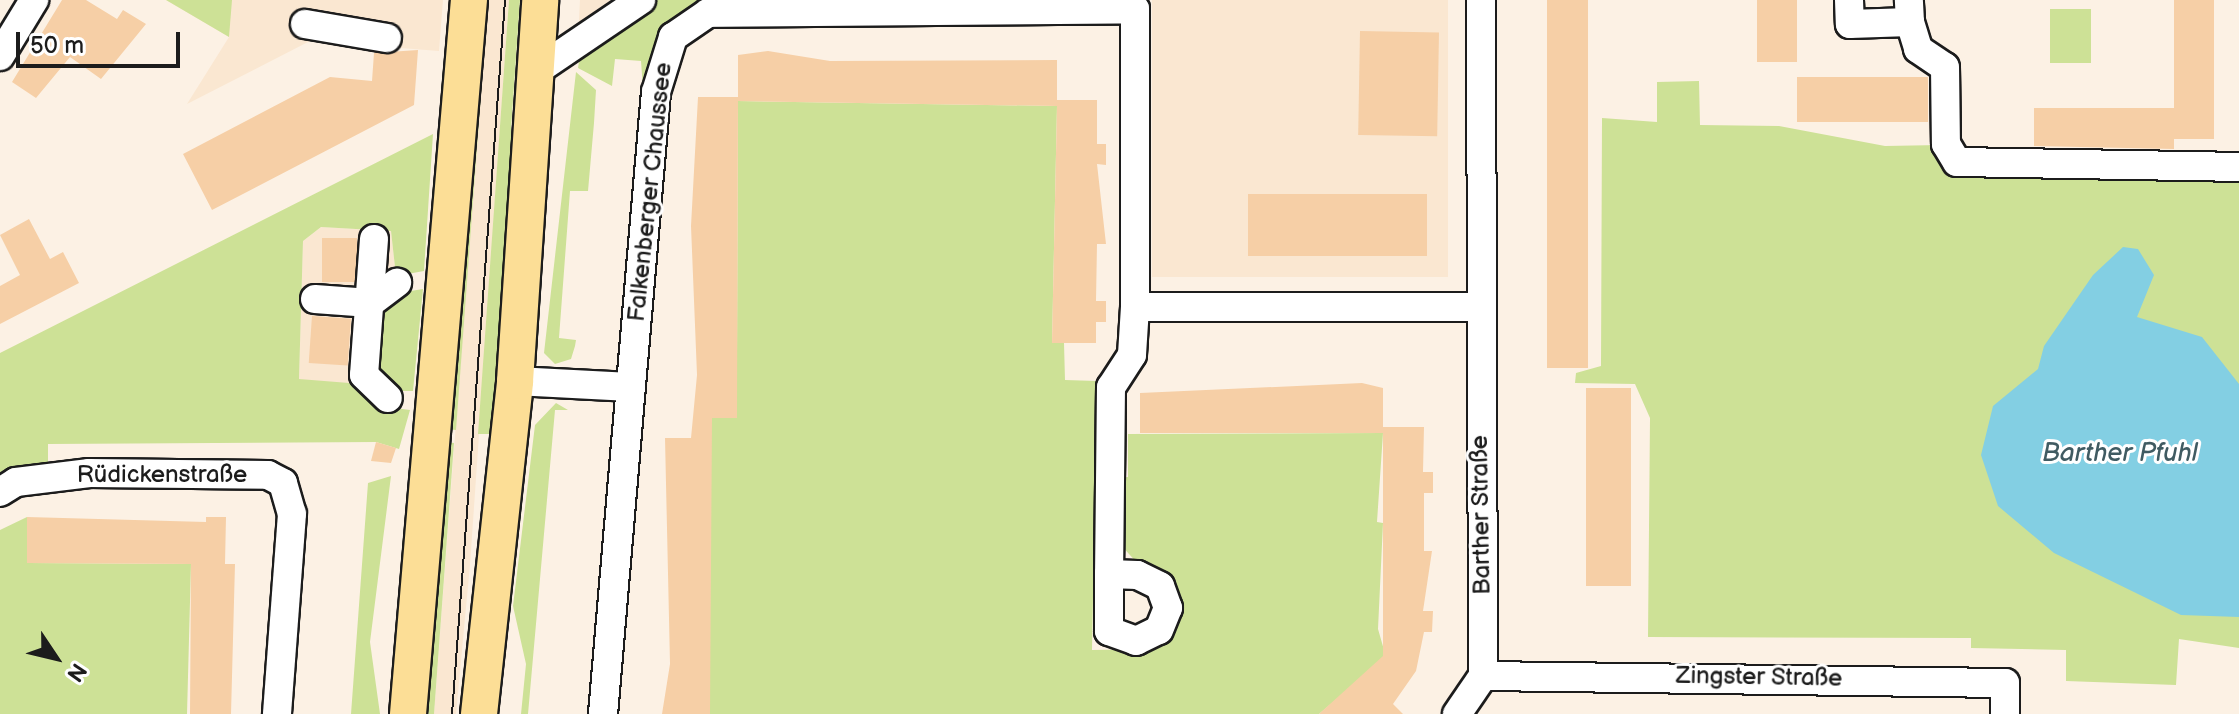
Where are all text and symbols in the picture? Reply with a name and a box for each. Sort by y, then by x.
scale bar [20,16,184,66]
text: 50 m [30,31,84,60]
street label: Falkenberger Chaussee [622,61,678,323]
street label: Barther Straße [1465,435,1497,595]
water label: Barther Pfuhl [2042,438,2198,470]
street label: Rüdickenstraße [77,461,247,489]
north arrow [16,618,96,698]
text: N [60,658,92,687]
street label: Zingster Straße [1675,661,1843,693]

